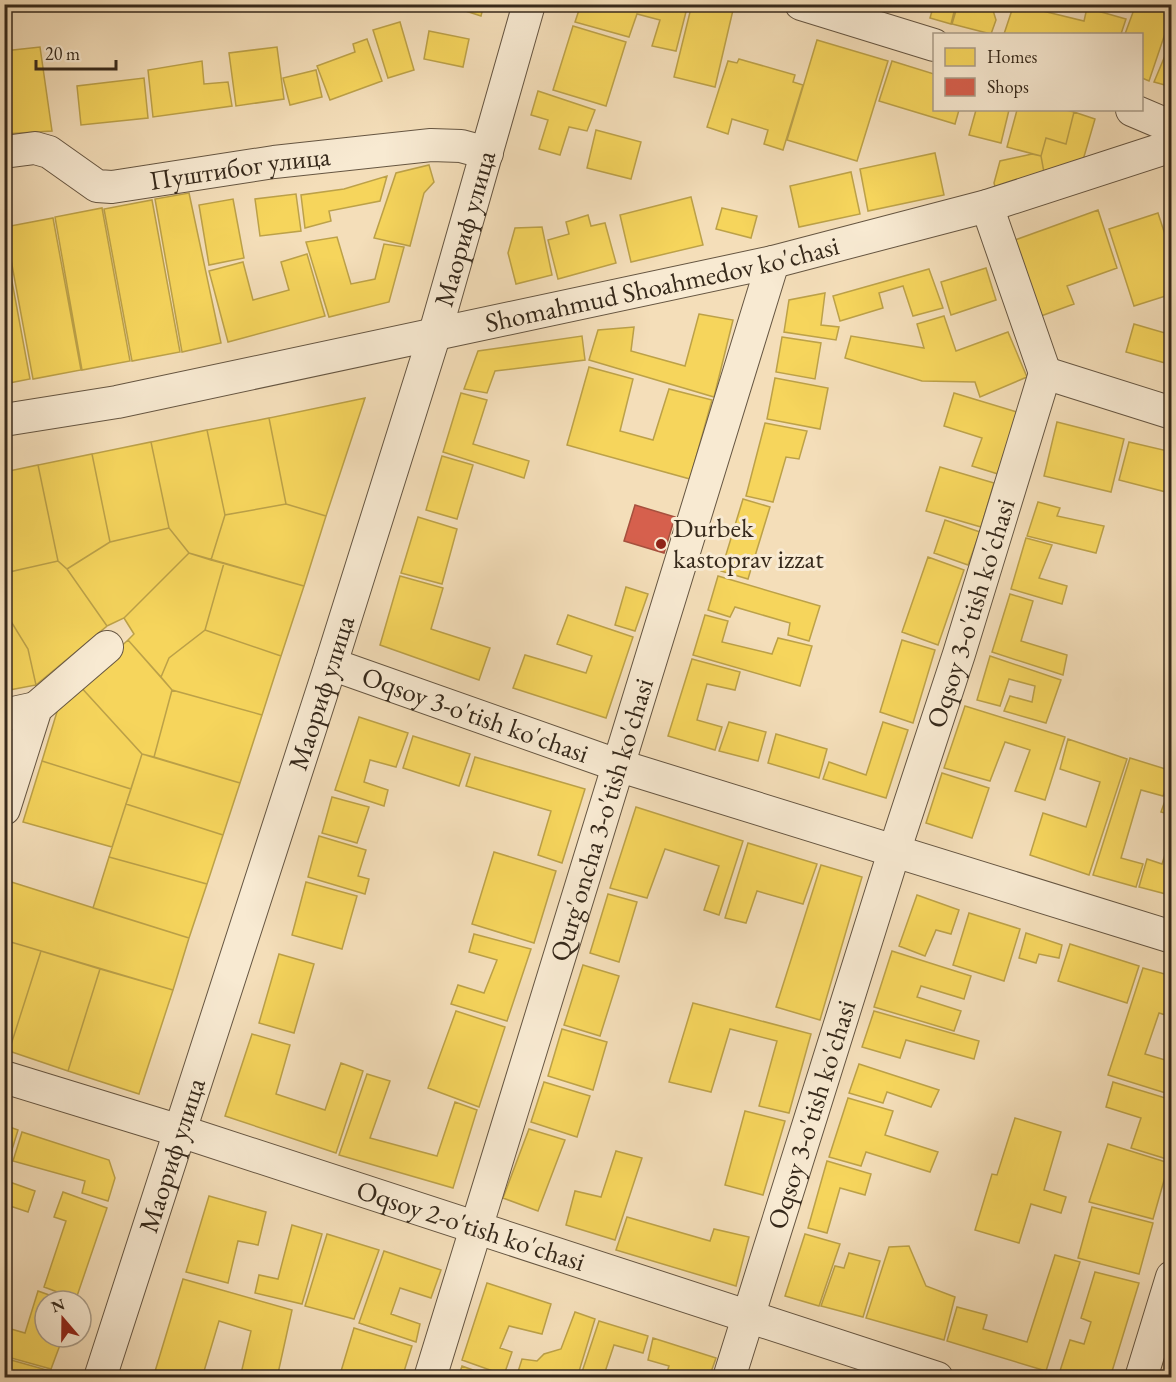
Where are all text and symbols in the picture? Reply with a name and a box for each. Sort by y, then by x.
scale bar [36,33,116,71]
legend [933,33,1143,111]
text: 20 m [45,42,80,65]
text: Homes [987,45,1038,68]
text: Shops [987,75,1029,98]
street label: Пуштибог улица [147,138,332,198]
street label: Маориф улица [425,146,503,310]
street label: Shomahmud Shoahmedov ko'chasi [482,227,843,340]
street label: Oqsoy 3-o'tish ko'chasi [918,494,1023,732]
place label: Durbek kastoprav izzat [673,510,824,576]
marker: Durbek kastoprav izzat [654,537,668,551]
street label: Маориф улица [280,611,362,775]
street label: Oqsoy 3-o'tish ko'chasi [357,658,594,771]
street label: Qurg'oncha 3-o'tish ko'chasi [541,673,661,966]
street label: Oqsoy 3-o'tish ko'chasi [759,995,864,1233]
street label: Маориф улица [130,1073,213,1237]
street label: Oqsoy 2-o'tish ko'chasi [352,1172,590,1279]
north arrow [33,1289,93,1349]
text: N [48,1293,68,1317]

